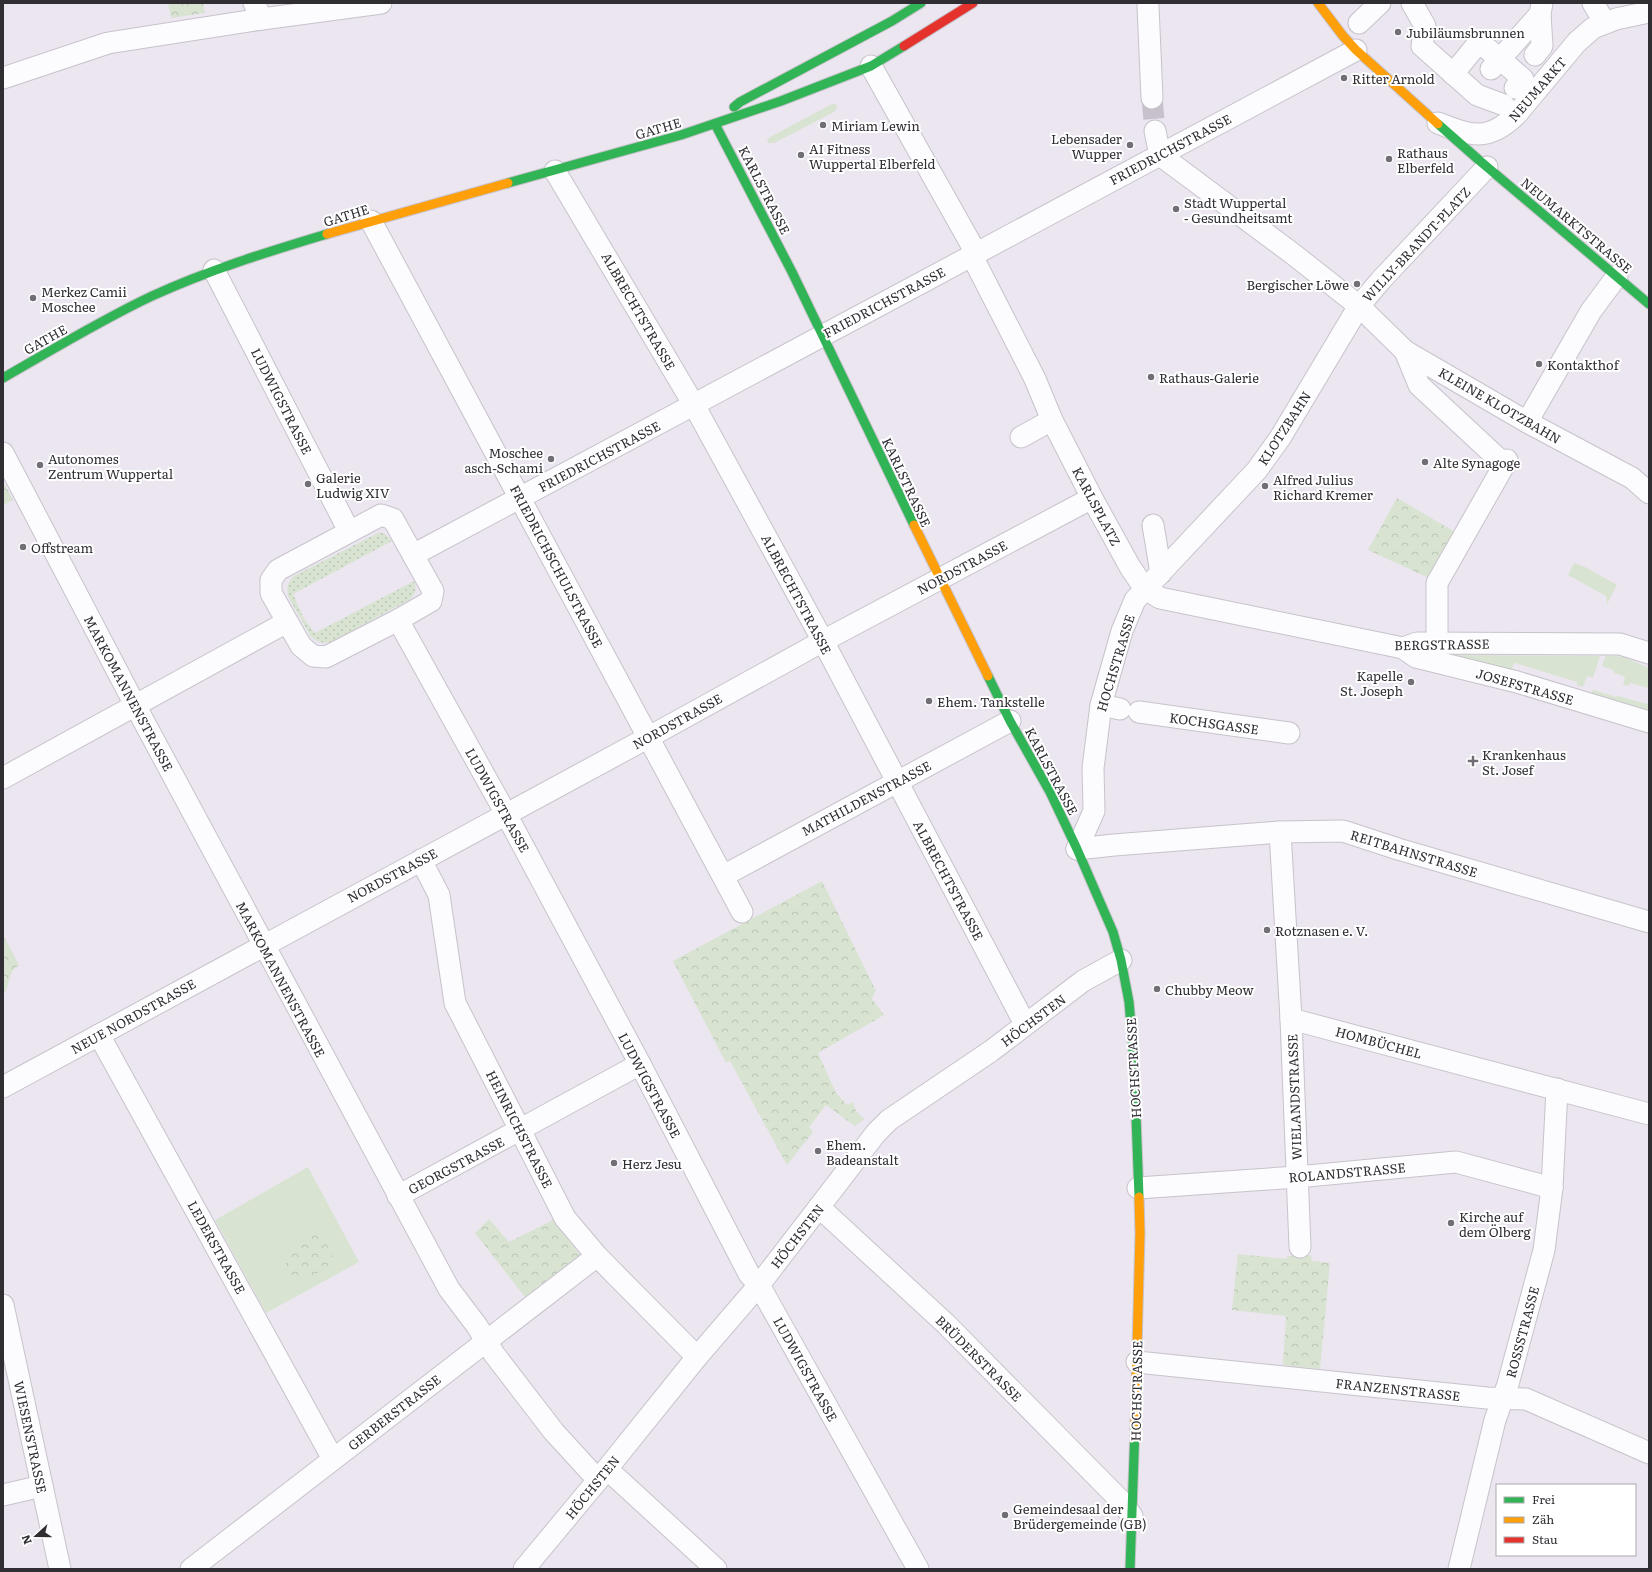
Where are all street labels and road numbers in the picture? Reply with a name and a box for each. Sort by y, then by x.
street label: NEUMARKT [1503,52,1571,126]
street label: FRIEDRICHSTRASSE [1106,109,1234,189]
street label: GATHE [633,112,683,144]
street label: KARLSTRASSE [735,143,795,237]
street label: NEUMARKTSTRASSE [1517,173,1637,277]
street label: WILLY-BRANDT-PLATZ [1358,182,1474,306]
street label: GATHE [321,199,371,231]
street label: ALBRECHTSTRASSE [597,248,681,374]
street label: FRIEDRICHSTRASSE [820,262,948,342]
street label: GATHE [20,319,70,359]
street label: LUDWIGSTRASSE [247,345,317,457]
street label: KLEINE KLOTZBAHN [1435,362,1565,448]
street label: KLOTZBAHN [1253,387,1315,469]
street label: FRIEDRICHSTRASSE [535,416,663,496]
street label: KARLSTRASSE [878,434,936,530]
street label: KARLSPLATZ [1068,463,1126,549]
street label: FRIEDRICHSCHULSTRASSE [506,481,608,651]
street label: ALBRECHTSTRASSE [757,531,837,657]
street label: NORDSTRASSE [913,535,1011,599]
street label: MARKOMANNENSTRASSE [80,612,178,774]
street label: HOCHSTRASSE [1091,612,1139,714]
street label: BERGSTRASSE [1394,634,1490,654]
street label: JOSEFSTRASSE [1474,663,1576,709]
street label: NORDSTRASSE [629,688,725,754]
street label: KOCHSGASSE [1168,707,1260,739]
street label: KARLSTRASSE [1021,724,1083,818]
street label: LUDWIGSTRASSE [461,744,535,856]
street label: MATHILDENSTRASSE [798,756,934,840]
street label: ALBRECHTSTRASSE [909,817,989,943]
street label: REITBAHNSTRASSE [1348,825,1480,881]
street label: NORDSTRASSE [343,843,441,907]
street label: MARKOMANNENSTRASSE [232,898,330,1060]
street label: NEUE NORDSTRASSE [67,974,199,1058]
street label: HÖCHSTEN [997,989,1070,1051]
street label: HOCHSTRASSE [1121,1017,1145,1119]
street label: HOMBÜCHEL [1334,1021,1424,1063]
street label: LUDWIGSTRASSE [614,1029,686,1141]
street label: WIELANDSTRASSE [1282,1034,1306,1160]
street label: HEINRICHSTRASSE [482,1067,558,1191]
street label: GEORGSTRASSE [404,1132,508,1198]
street label: ROLANDSTRASSE [1288,1157,1406,1187]
street label: LEDERSTRASSE [183,1197,251,1297]
street label: HÖCHSTEN [766,1200,828,1272]
street label: ROSSSTRASSE [1501,1284,1543,1380]
street label: BRÜDERSTRASSE [932,1311,1026,1405]
street label: LUDWIGSTRASSE [769,1313,843,1425]
street label: HOCHSTRASSE [1126,1340,1146,1442]
street label: GERBERSTRASSE [343,1370,445,1454]
street label: FRANZENSTRASSE [1335,1373,1461,1405]
street label: WIESENSTRASSE [10,1379,52,1495]
street label: HÖCHSTEN [560,1451,624,1523]

